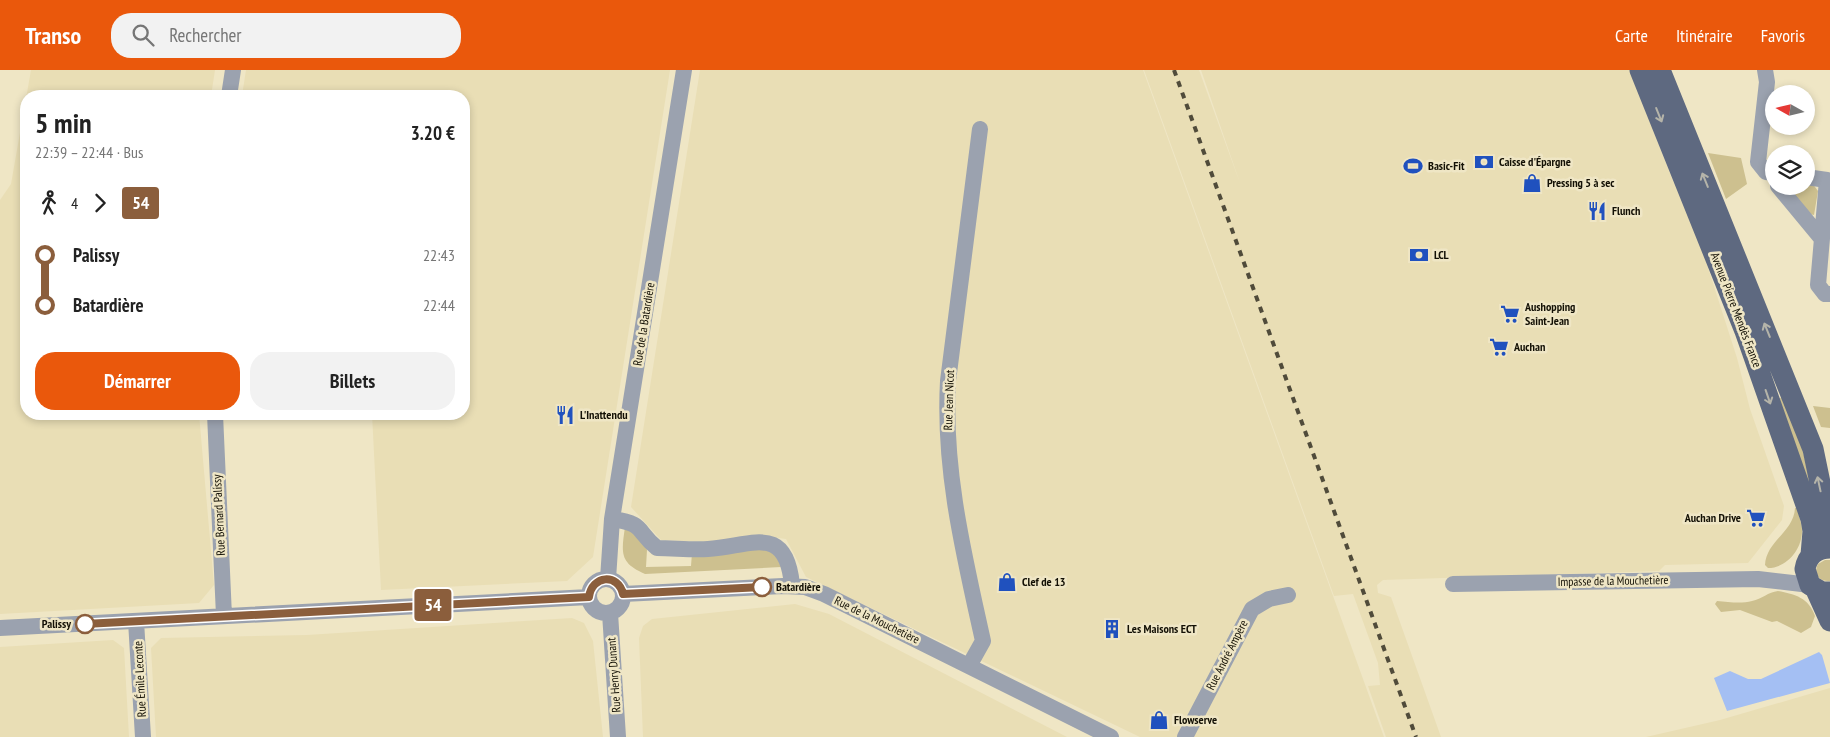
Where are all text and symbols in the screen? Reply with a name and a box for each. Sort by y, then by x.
search box [111,13,461,58]
text: Transo [25,20,81,51]
icon: search [129,21,157,49]
text: Rechercher [169,23,242,47]
text: Carte [1615,24,1648,47]
text: Itinéraire [1676,24,1733,47]
text: Favoris [1761,24,1805,47]
north arrow [1765,85,1815,135]
map controls [1765,85,1815,195]
text: 5 min [35,104,92,141]
one-way arrow [1654,107,1664,122]
text: 3.20 € [411,121,455,145]
text: 22:39 – 22:44 · Bus [35,142,143,162]
button: layers [1765,145,1815,195]
bank icon: Caisse d'Épargne [1473,151,1495,173]
place label: Caisse d'Épargne [1499,154,1571,169]
sports icon: Basic-Fit [1402,155,1424,177]
place label: Basic-Fit [1428,158,1465,173]
shop icon: Pressing 5 à sec [1521,172,1543,194]
one-way arrow [1700,173,1709,188]
place label: Pressing 5 à sec [1547,175,1615,190]
icon: walk [35,189,63,217]
icon: forward [86,189,114,217]
text: 54 [132,191,149,214]
text: 4 [71,193,78,213]
restaurant icon: Flunch [1586,200,1608,222]
place label: Flunch [1612,203,1640,218]
text: Palissy [73,243,119,267]
bank icon: LCL [1408,244,1430,266]
text: 22:43 [423,245,455,265]
place label: LCL [1434,247,1449,262]
street label: Avenue Pierre Mendès France [1708,250,1765,369]
street label: Rue de la Batardière [630,281,658,367]
text: Batardière [73,293,144,317]
text: 22:44 [423,295,455,315]
place label: Aushopping Saint-Jean [1524,299,1575,328]
supermarket icon: Aushopping Saint-Jean [1499,303,1521,325]
one-way arrow [1762,323,1771,338]
supermarket icon: Auchan [1488,336,1510,358]
place label: Auchan [1513,339,1545,354]
button: Démarrer [35,352,240,410]
button: Billets [250,352,455,410]
street label: Rue Jean Nicot [940,369,957,430]
one-way arrow [1764,389,1773,404]
restaurant icon: L'Inattendu [554,404,576,426]
place label: L'Inattendu [580,407,628,422]
street label: Rue Bernard Palissy [209,474,228,556]
one-way arrow [1813,476,1823,492]
supermarket icon: Auchan Drive [1745,507,1767,529]
place label: Auchan Drive [1684,510,1741,525]
shop icon: Clef de 13 [996,571,1018,593]
street label: Impasse de la Mouchetière [1558,572,1669,589]
place label: Clef de 13 [1022,574,1066,589]
marker: Batardière [752,577,772,597]
place label: Batardière [776,579,821,594]
line badge: 54 [410,589,456,621]
street label: Rue de la Mouchetière [832,592,922,647]
text: 54 [424,593,442,616]
marker: Palissy [75,614,95,634]
place label: Palissy [42,616,71,631]
street label: Rue André Ampère [1202,617,1251,692]
building icon: Les Maisons ECT [1101,618,1123,640]
place label: Les Maisons ECT [1127,621,1197,636]
street label: Rue Henry Dunant [603,636,624,713]
street label: Rue Émile Leconte [130,640,149,718]
shop icon: Flowserve [1148,709,1170,731]
place label: Flowserve [1174,712,1217,727]

